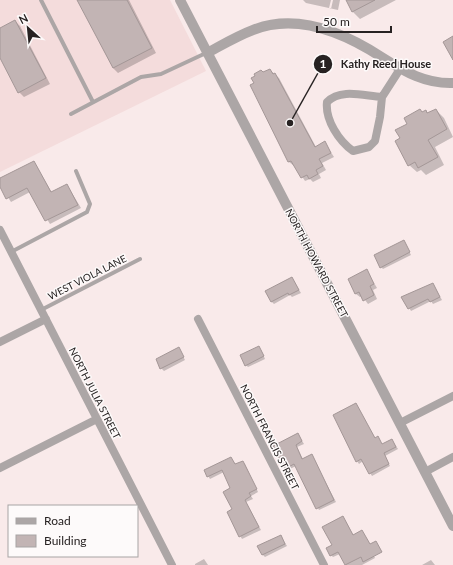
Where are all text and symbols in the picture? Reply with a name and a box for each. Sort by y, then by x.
north arrow [8,8,48,48]
scale bar [317,8,391,34]
text: N [17,11,30,26]
text: 50 m [323,14,350,29]
callout: Kathy Reed House [313,53,439,76]
text: 1 [320,56,327,71]
text: Kathy Reed House [341,57,431,70]
street label: NORTH HOWARD STREET [283,207,351,320]
street label: WEST VIOLA LANE [46,252,128,302]
street label: NORTH JULIA STREET [67,345,123,441]
street label: NORTH FRANCIS STREET [238,382,302,492]
legend [8,505,138,557]
text: Road [44,513,71,528]
text: Building [44,533,87,548]

